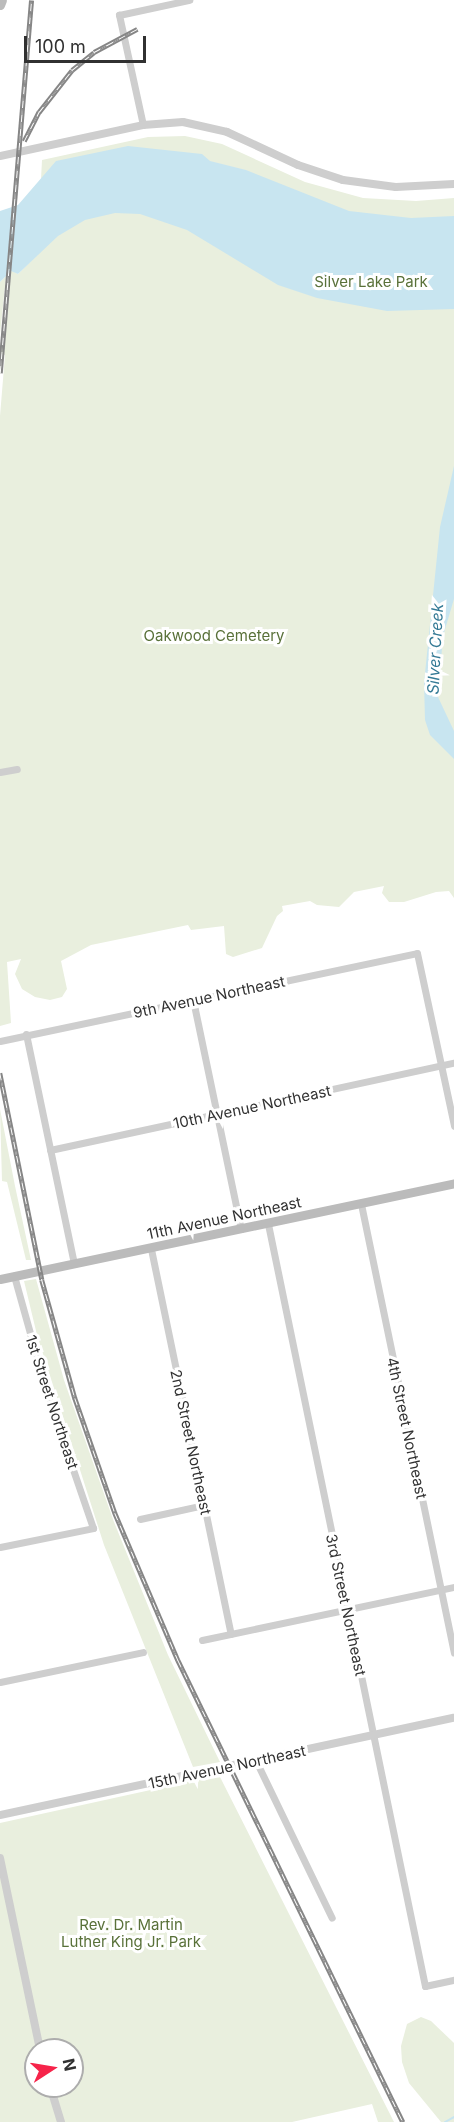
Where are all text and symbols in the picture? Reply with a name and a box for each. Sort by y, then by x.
scale bar [27,24,148,62]
text: 100 m [35,36,86,57]
park label: Silver Lake Park [314,273,428,291]
water label: Silver Creek [423,603,447,695]
park label: Oakwood Cemetery [144,627,284,645]
street label: 9th Avenue Northeast [132,972,286,1022]
street label: 10th Avenue Northeast [171,1081,333,1133]
street label: 11th Avenue Northeast [145,1193,303,1243]
street label: 1st Street Northeast [22,1333,82,1471]
street label: 4th Street Northeast [383,1356,431,1500]
street label: 2nd Street Northeast [167,1368,215,1516]
street label: 3rd Street Northeast [322,1532,370,1678]
street label: 15th Avenue Northeast [147,1742,307,1792]
park label: Rev. Dr. Martin Luther King Jr. Park [61,1915,201,1950]
north arrow [24,2038,84,2098]
text: N [59,2057,81,2073]

